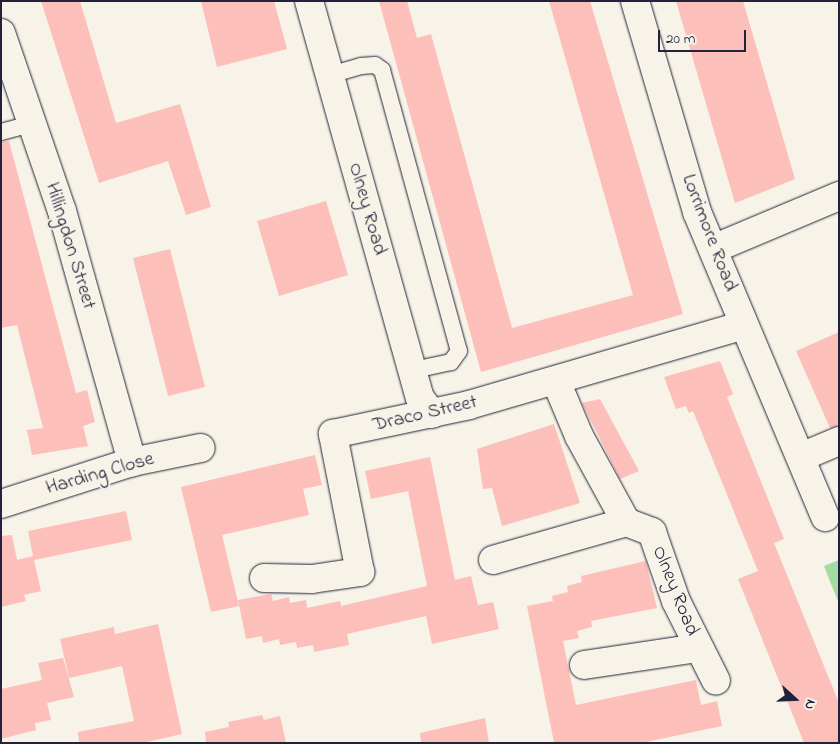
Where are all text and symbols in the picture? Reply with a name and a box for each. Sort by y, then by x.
scale bar [660,20,748,52]
text: 20 m [666,28,695,50]
street label: Olney Road [342,160,392,258]
street label: Lorrimore Road [676,171,742,295]
street label: Hillingdon Street [39,180,101,312]
street label: Draco Street [370,390,480,438]
street label: Harding Close [43,447,157,501]
street label: Olney Road [646,542,704,640]
north arrow [770,674,820,724]
text: N [798,696,821,712]

